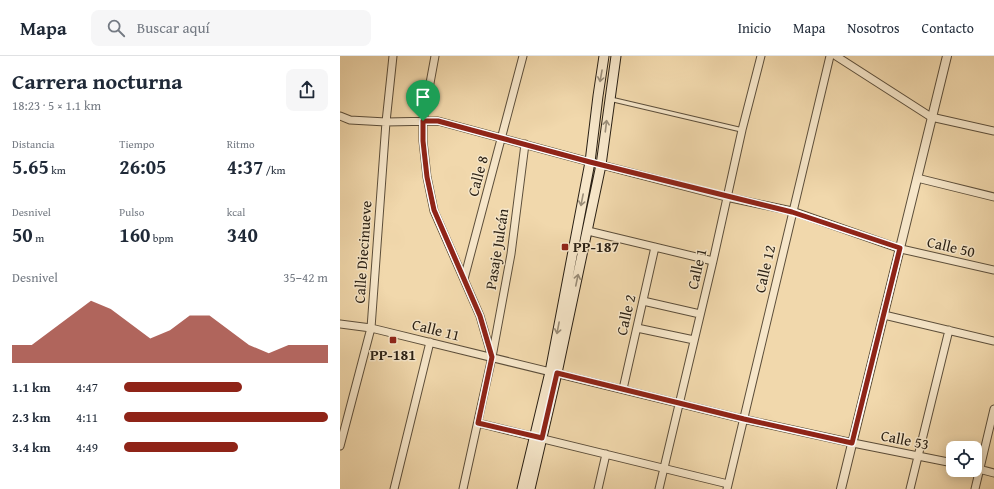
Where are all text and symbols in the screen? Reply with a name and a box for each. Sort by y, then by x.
search box [91,10,371,46]
text: Mapa [20,14,67,42]
icon: search [105,17,127,39]
text: Buscar aquí [137,17,210,38]
text: Inicio [738,18,771,38]
text: Mapa [793,18,825,38]
text: Nosotros [847,18,900,38]
text: Contacto [922,18,974,38]
text: Carrera nocturna [12,65,183,97]
button: share [286,69,328,111]
one-way arrow [597,69,605,82]
pin [406,80,440,121]
icon: arrive [412,86,434,108]
text: 18:23 · 5 × 1.1 km [12,96,101,115]
one-way arrow [602,120,610,133]
text: Distancia [12,136,55,152]
text: Tiempo [119,136,154,152]
text: Ritmo [227,136,255,152]
text: 5.65 [12,152,49,181]
text: 26:05 [119,152,166,181]
text: 4:37 [227,152,263,181]
street label: Calle 8 [462,153,493,199]
text: km [49,162,66,178]
text: /km [263,162,286,178]
one-way arrow [578,193,586,206]
street label: Calle Diecinueve [348,200,377,304]
text: Desnivel [12,204,51,220]
text: Pulso [119,204,144,220]
text: kcal [227,204,245,220]
street label: Pasaje Julcán [480,206,513,291]
text: 50 [12,220,33,249]
text: 160 [119,220,150,249]
text: 340 [227,220,258,249]
text: m [33,230,44,246]
text: bpm [150,230,173,246]
street label: Calle 50 [925,231,977,262]
place label: PP-187 [573,236,619,257]
marker: PP-187 [560,242,570,252]
street label: Calle 12 [749,243,780,295]
street label: Calle 1 [682,246,711,291]
text: Desnivel [12,268,58,287]
text: 35–42 m [283,268,328,287]
one-way arrow [573,274,581,287]
street label: Calle 2 [611,292,640,337]
street label: Calle 11 [410,313,462,346]
one-way arrow [554,321,562,334]
marker: PP-181 [388,335,398,345]
place label: PP-181 [370,344,416,365]
text: 1.1 km [12,378,51,397]
text: 4:47 [76,378,98,397]
text: 2.3 km [12,408,51,427]
text: 4:11 [76,408,98,427]
street label: Calle 53 [879,425,931,454]
text: 3.4 km [12,438,51,457]
text: 4:49 [76,438,98,457]
map controls [946,441,982,477]
button: locate [946,441,982,477]

